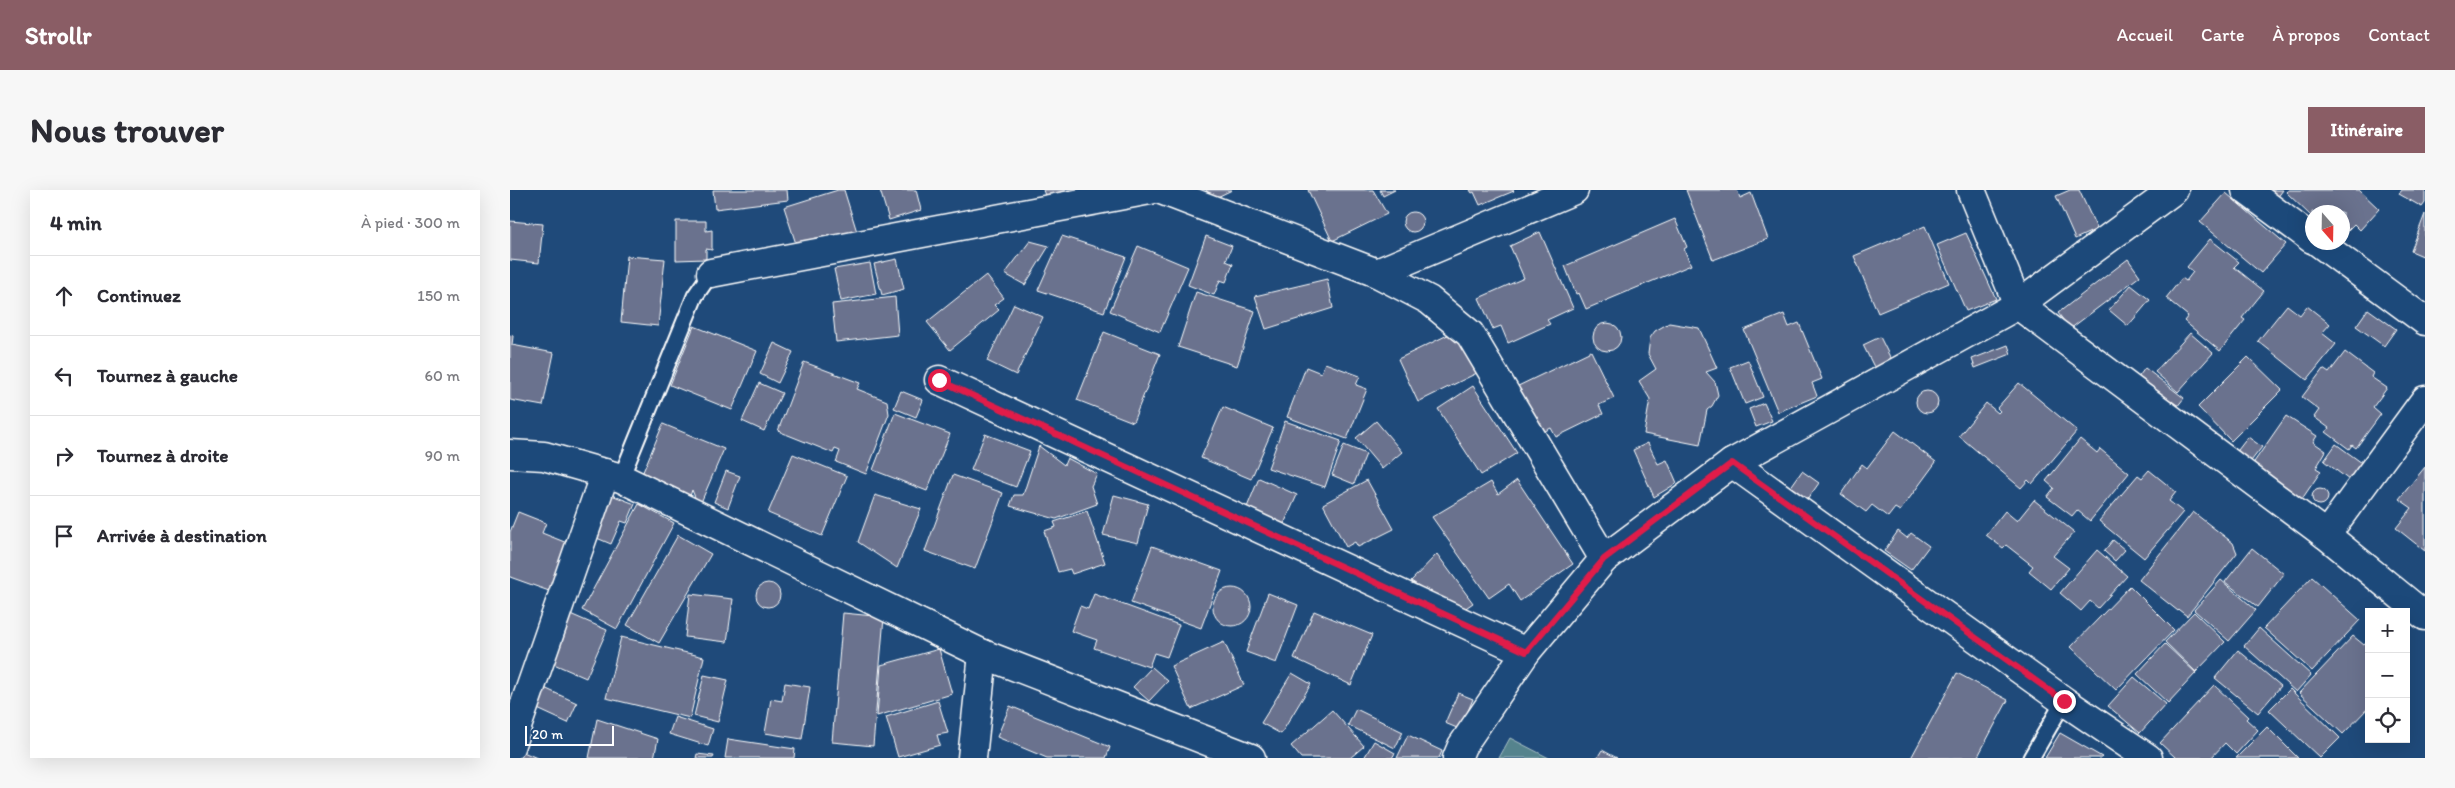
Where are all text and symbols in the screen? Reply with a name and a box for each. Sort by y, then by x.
text: Strollr [25,21,91,50]
text: Accueil [2117,24,2173,46]
text: Carte [2201,24,2244,46]
text: À propos [2272,24,2340,46]
text: Contact [2368,24,2430,46]
button: Itinéraire [2308,107,2425,153]
text: Nous trouver [30,109,224,151]
north arrow [2305,205,2350,250]
text: 4 min [50,210,102,235]
text: À pied · 300 m [361,213,460,232]
icon: ahead [50,282,78,310]
text: Continuez [97,284,181,307]
text: 150 m [417,286,460,305]
icon: left [50,362,78,390]
text: Tournez à gauche [97,364,238,387]
text: 60 m [425,366,460,385]
route start [928,369,951,392]
icon: right [50,442,78,470]
text: Tournez à droite [97,444,229,467]
text: 90 m [425,446,460,465]
icon: arrive [50,522,78,550]
text: Arrivée à destination [97,524,267,547]
map controls [2365,608,2410,743]
button: + [2365,608,2410,653]
button: − [2365,653,2410,698]
route end [2053,690,2076,713]
button: locate [2365,698,2410,743]
scale bar [525,723,614,746]
text: 20 m [532,726,563,743]

